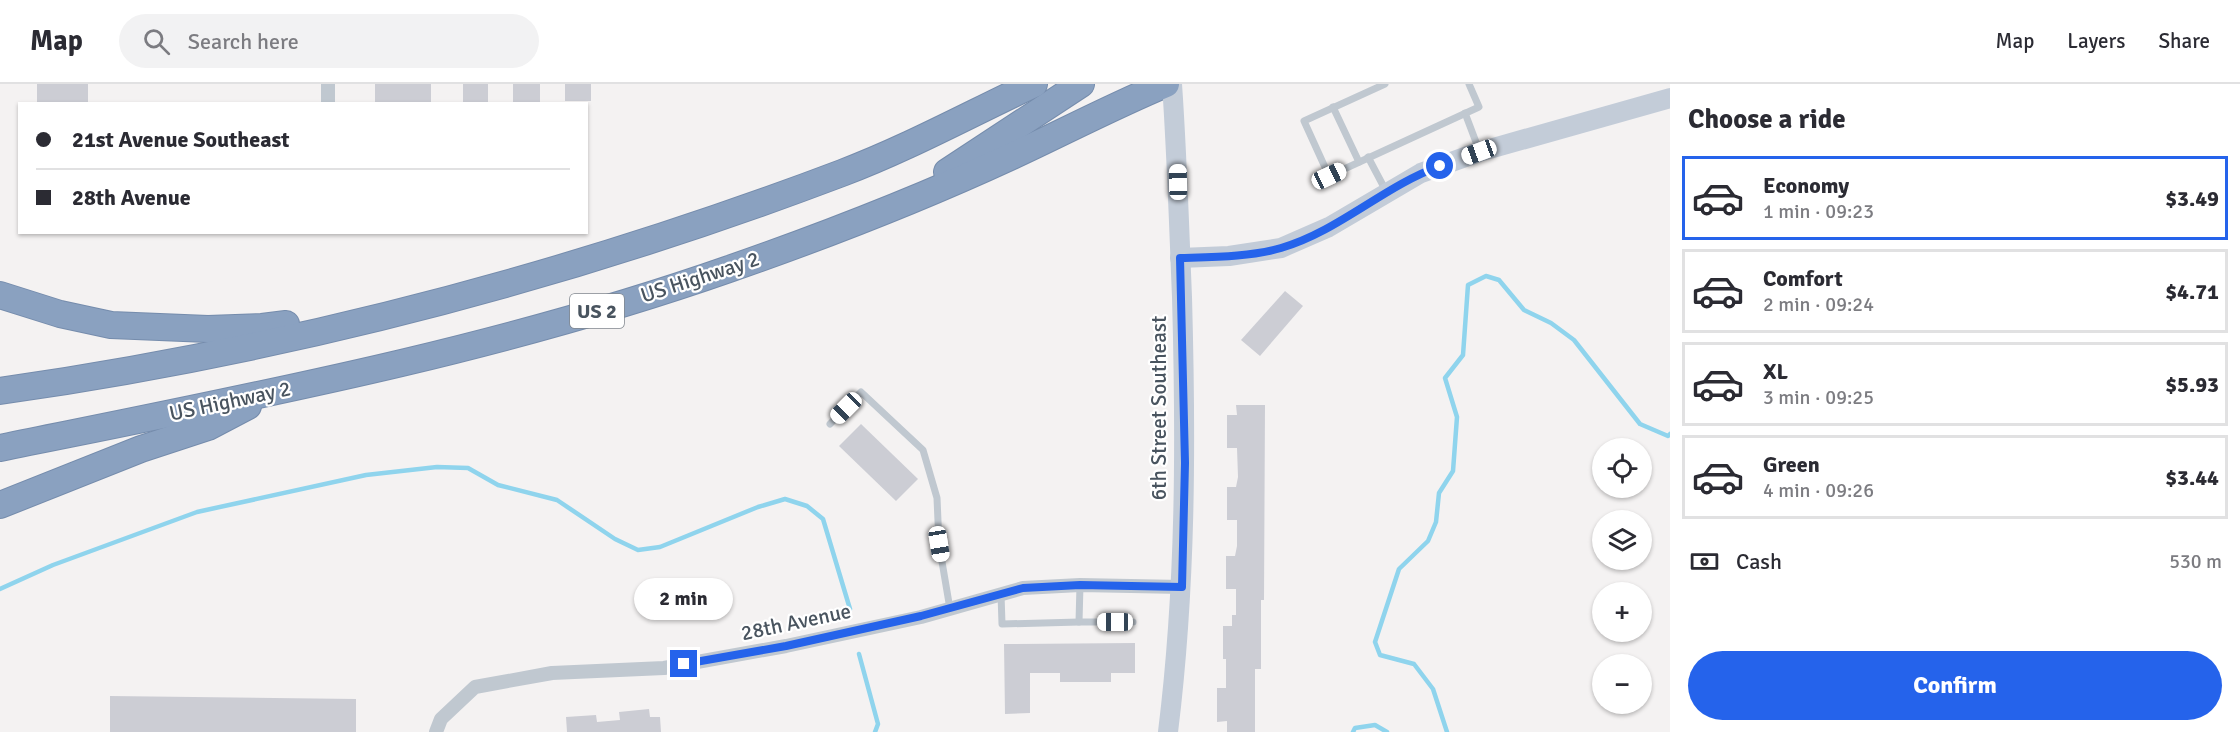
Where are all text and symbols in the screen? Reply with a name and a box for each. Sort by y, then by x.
search box [119,14,539,68]
text: Map [30,24,83,58]
icon: search [140,25,173,58]
text: Search here [188,28,299,55]
text: Map [1996,28,2034,54]
text: Layers [2067,28,2125,54]
text: Share [2158,28,2210,54]
text: Choose a ride [1688,103,1846,136]
text: 21st Avenue Southeast [72,126,290,153]
car [1459,137,1499,167]
route start [1426,152,1453,179]
car [1309,160,1349,192]
car [1169,164,1187,200]
icon: car [1691,171,1745,225]
text: Economy [1763,172,1849,199]
text: 28th Avenue [72,184,191,211]
text: $3.49 [2165,185,2219,212]
text: 1 min · 09:23 [1763,199,1874,224]
street label: US Highway 2 [637,246,763,308]
icon: car [1691,264,1745,318]
text: Comfort [1763,265,1843,292]
text: $4.71 [2165,278,2219,305]
text: 2 min · 09:24 [1763,292,1874,317]
road number: US 2 [570,294,624,328]
street label: 6th Street Southeast [1146,316,1172,500]
icon: car [1691,357,1745,411]
text: XL [1763,358,1788,385]
text: $5.93 [2165,371,2219,398]
street label: US Highway 2 [167,375,293,427]
text: 3 min · 09:25 [1763,385,1874,410]
car [827,389,865,427]
map controls [1592,438,1652,714]
button: locate [1592,438,1652,498]
icon: car [1691,450,1745,504]
text: Green [1763,451,1820,478]
text: $3.44 [2165,464,2219,491]
text: 4 min · 09:26 [1763,478,1874,503]
button: layers [1592,510,1652,570]
car [927,525,951,563]
icon: cash [1688,545,1721,578]
text: Cash [1736,548,1782,575]
text: 530 m [2169,549,2222,574]
callout: 2 min [634,577,734,619]
button: + [1592,582,1652,642]
text: 2 min [659,586,708,611]
street label: 28th Avenue [739,598,853,646]
car [1097,613,1133,631]
route end [670,650,697,677]
button: Confirm [1688,651,2222,720]
button: − [1592,654,1652,714]

